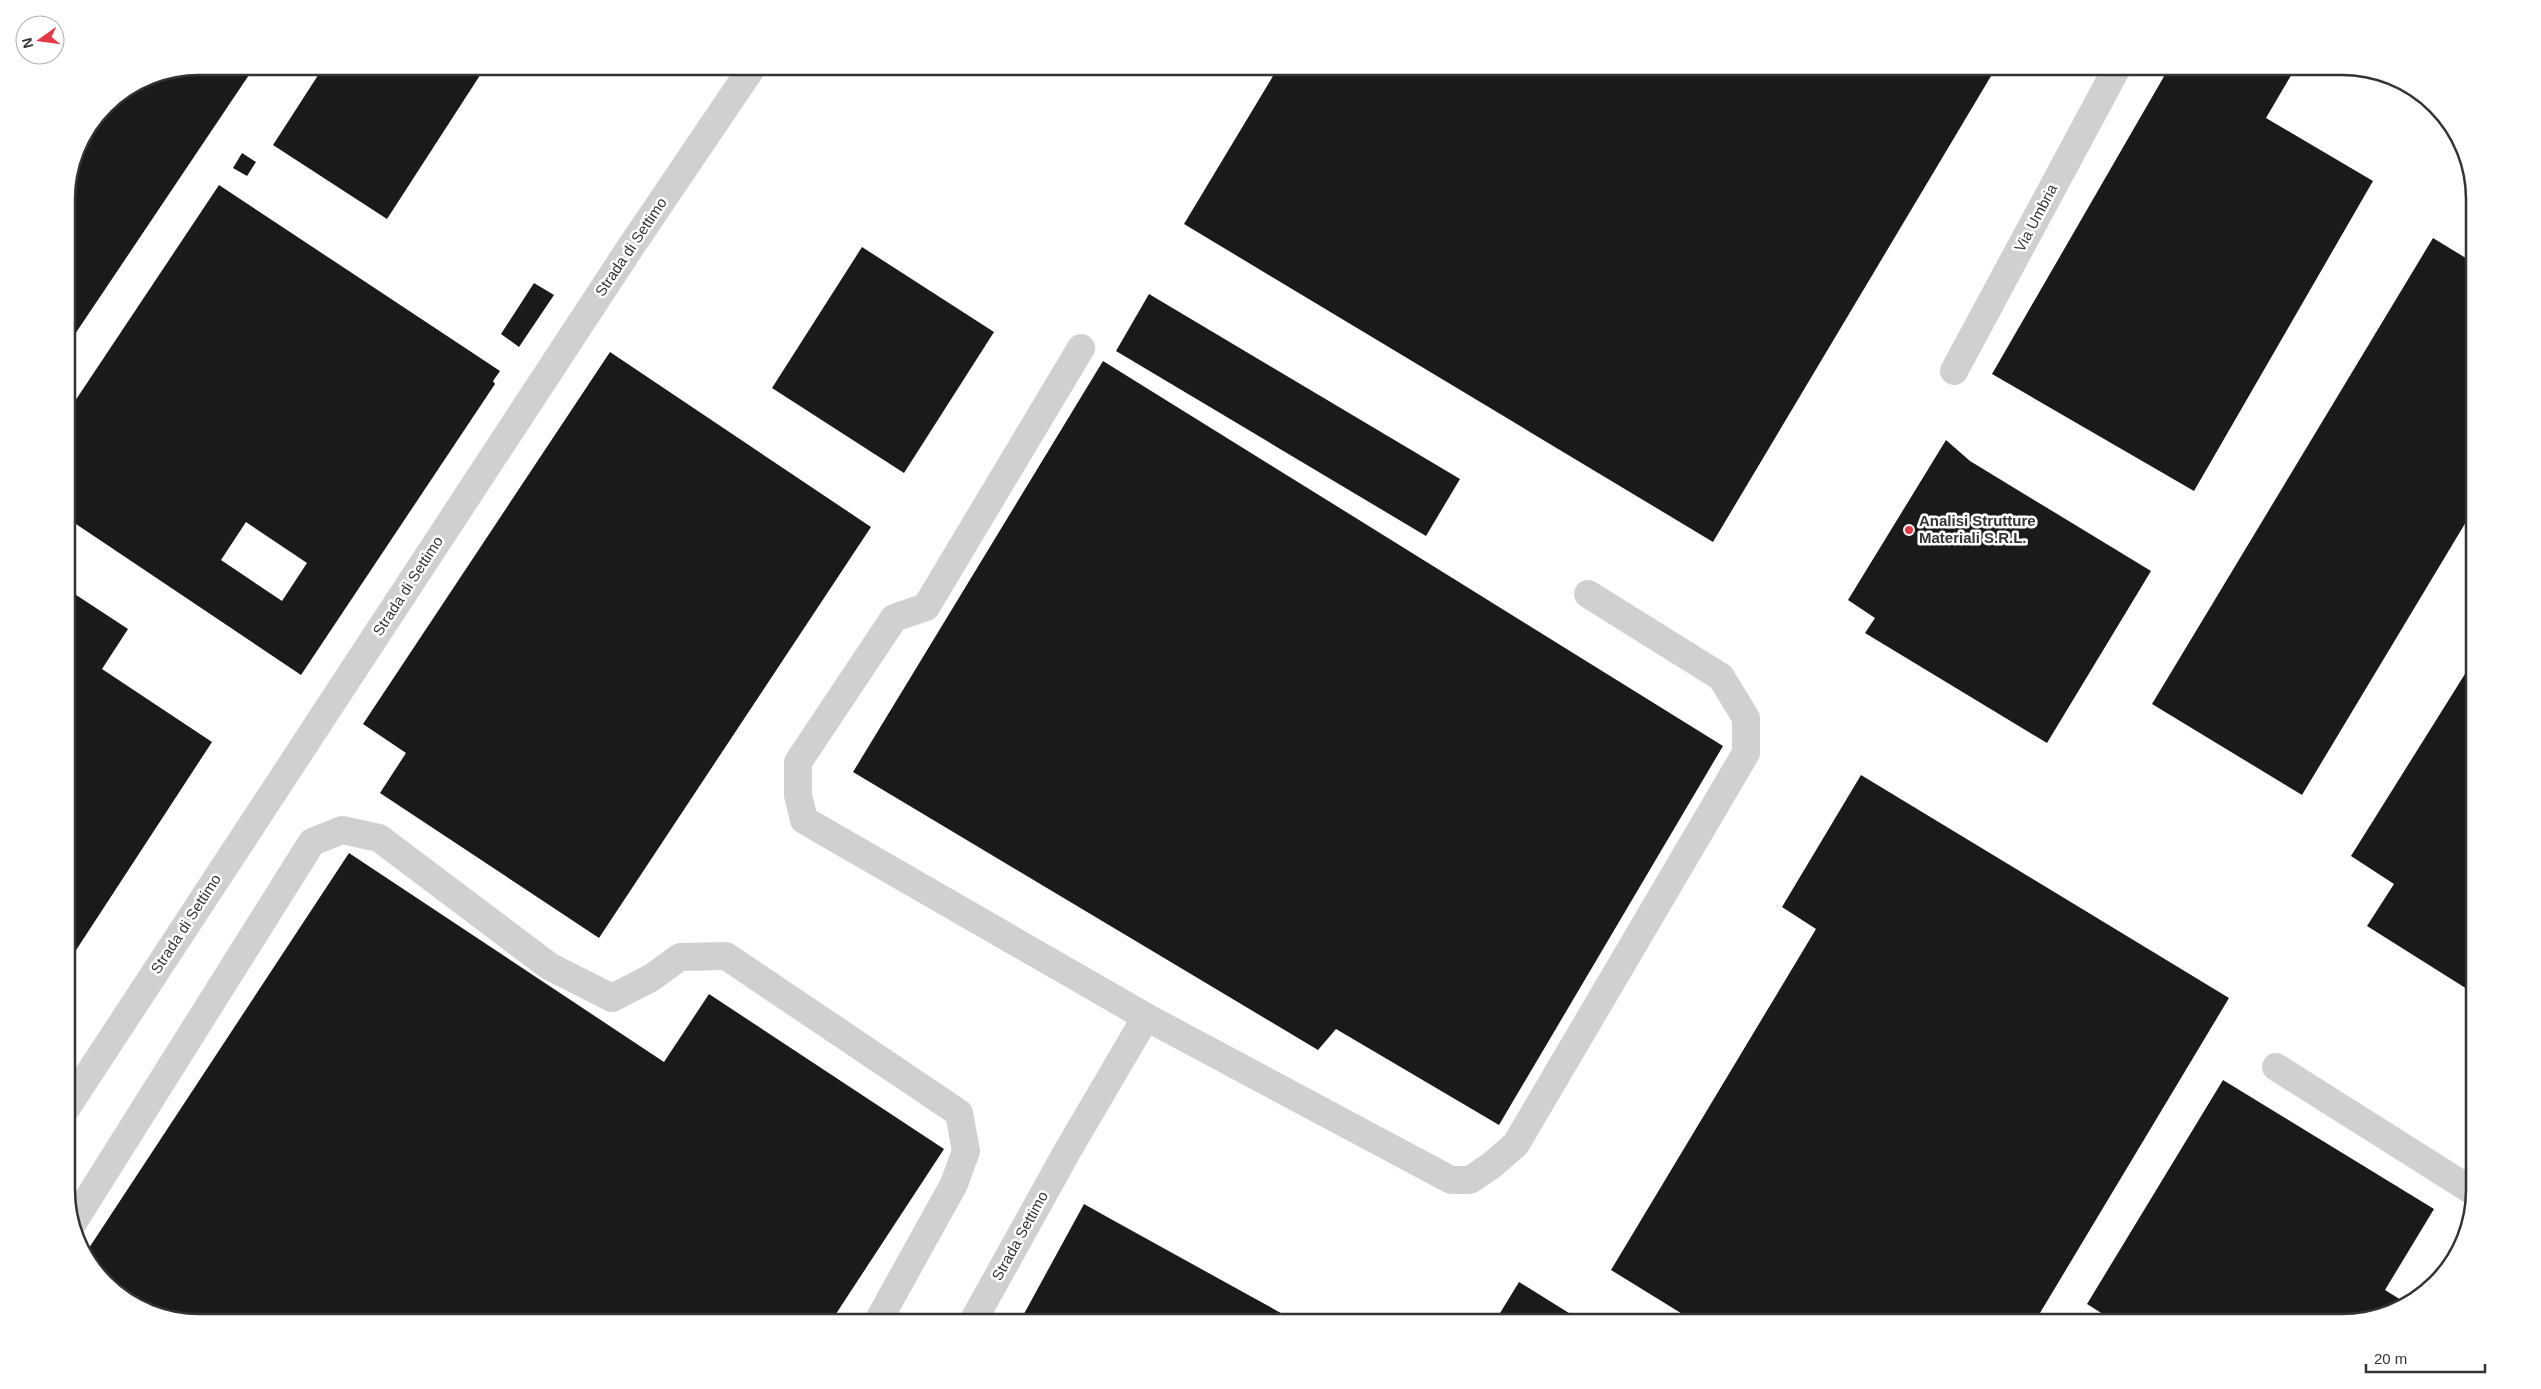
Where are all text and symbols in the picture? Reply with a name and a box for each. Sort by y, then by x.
north arrow [15,15,65,65]
text: N [18,36,36,50]
street label: Via Umbria [2011,181,2061,254]
street label: Strada di Settimo [591,194,670,299]
place label: Analisi Strutture Materiali S.R.L. [1919,512,2036,546]
marker: Analisi Strutture Materiali S.R.L. [1903,524,1915,536]
street label: Strada di Settimo [369,533,446,639]
street label: Strada di Settimo [147,871,224,977]
street label: Strada Settimo [988,1188,1051,1283]
scale bar [2366,1342,2485,1374]
text: 20 m [2374,1350,2407,1367]

